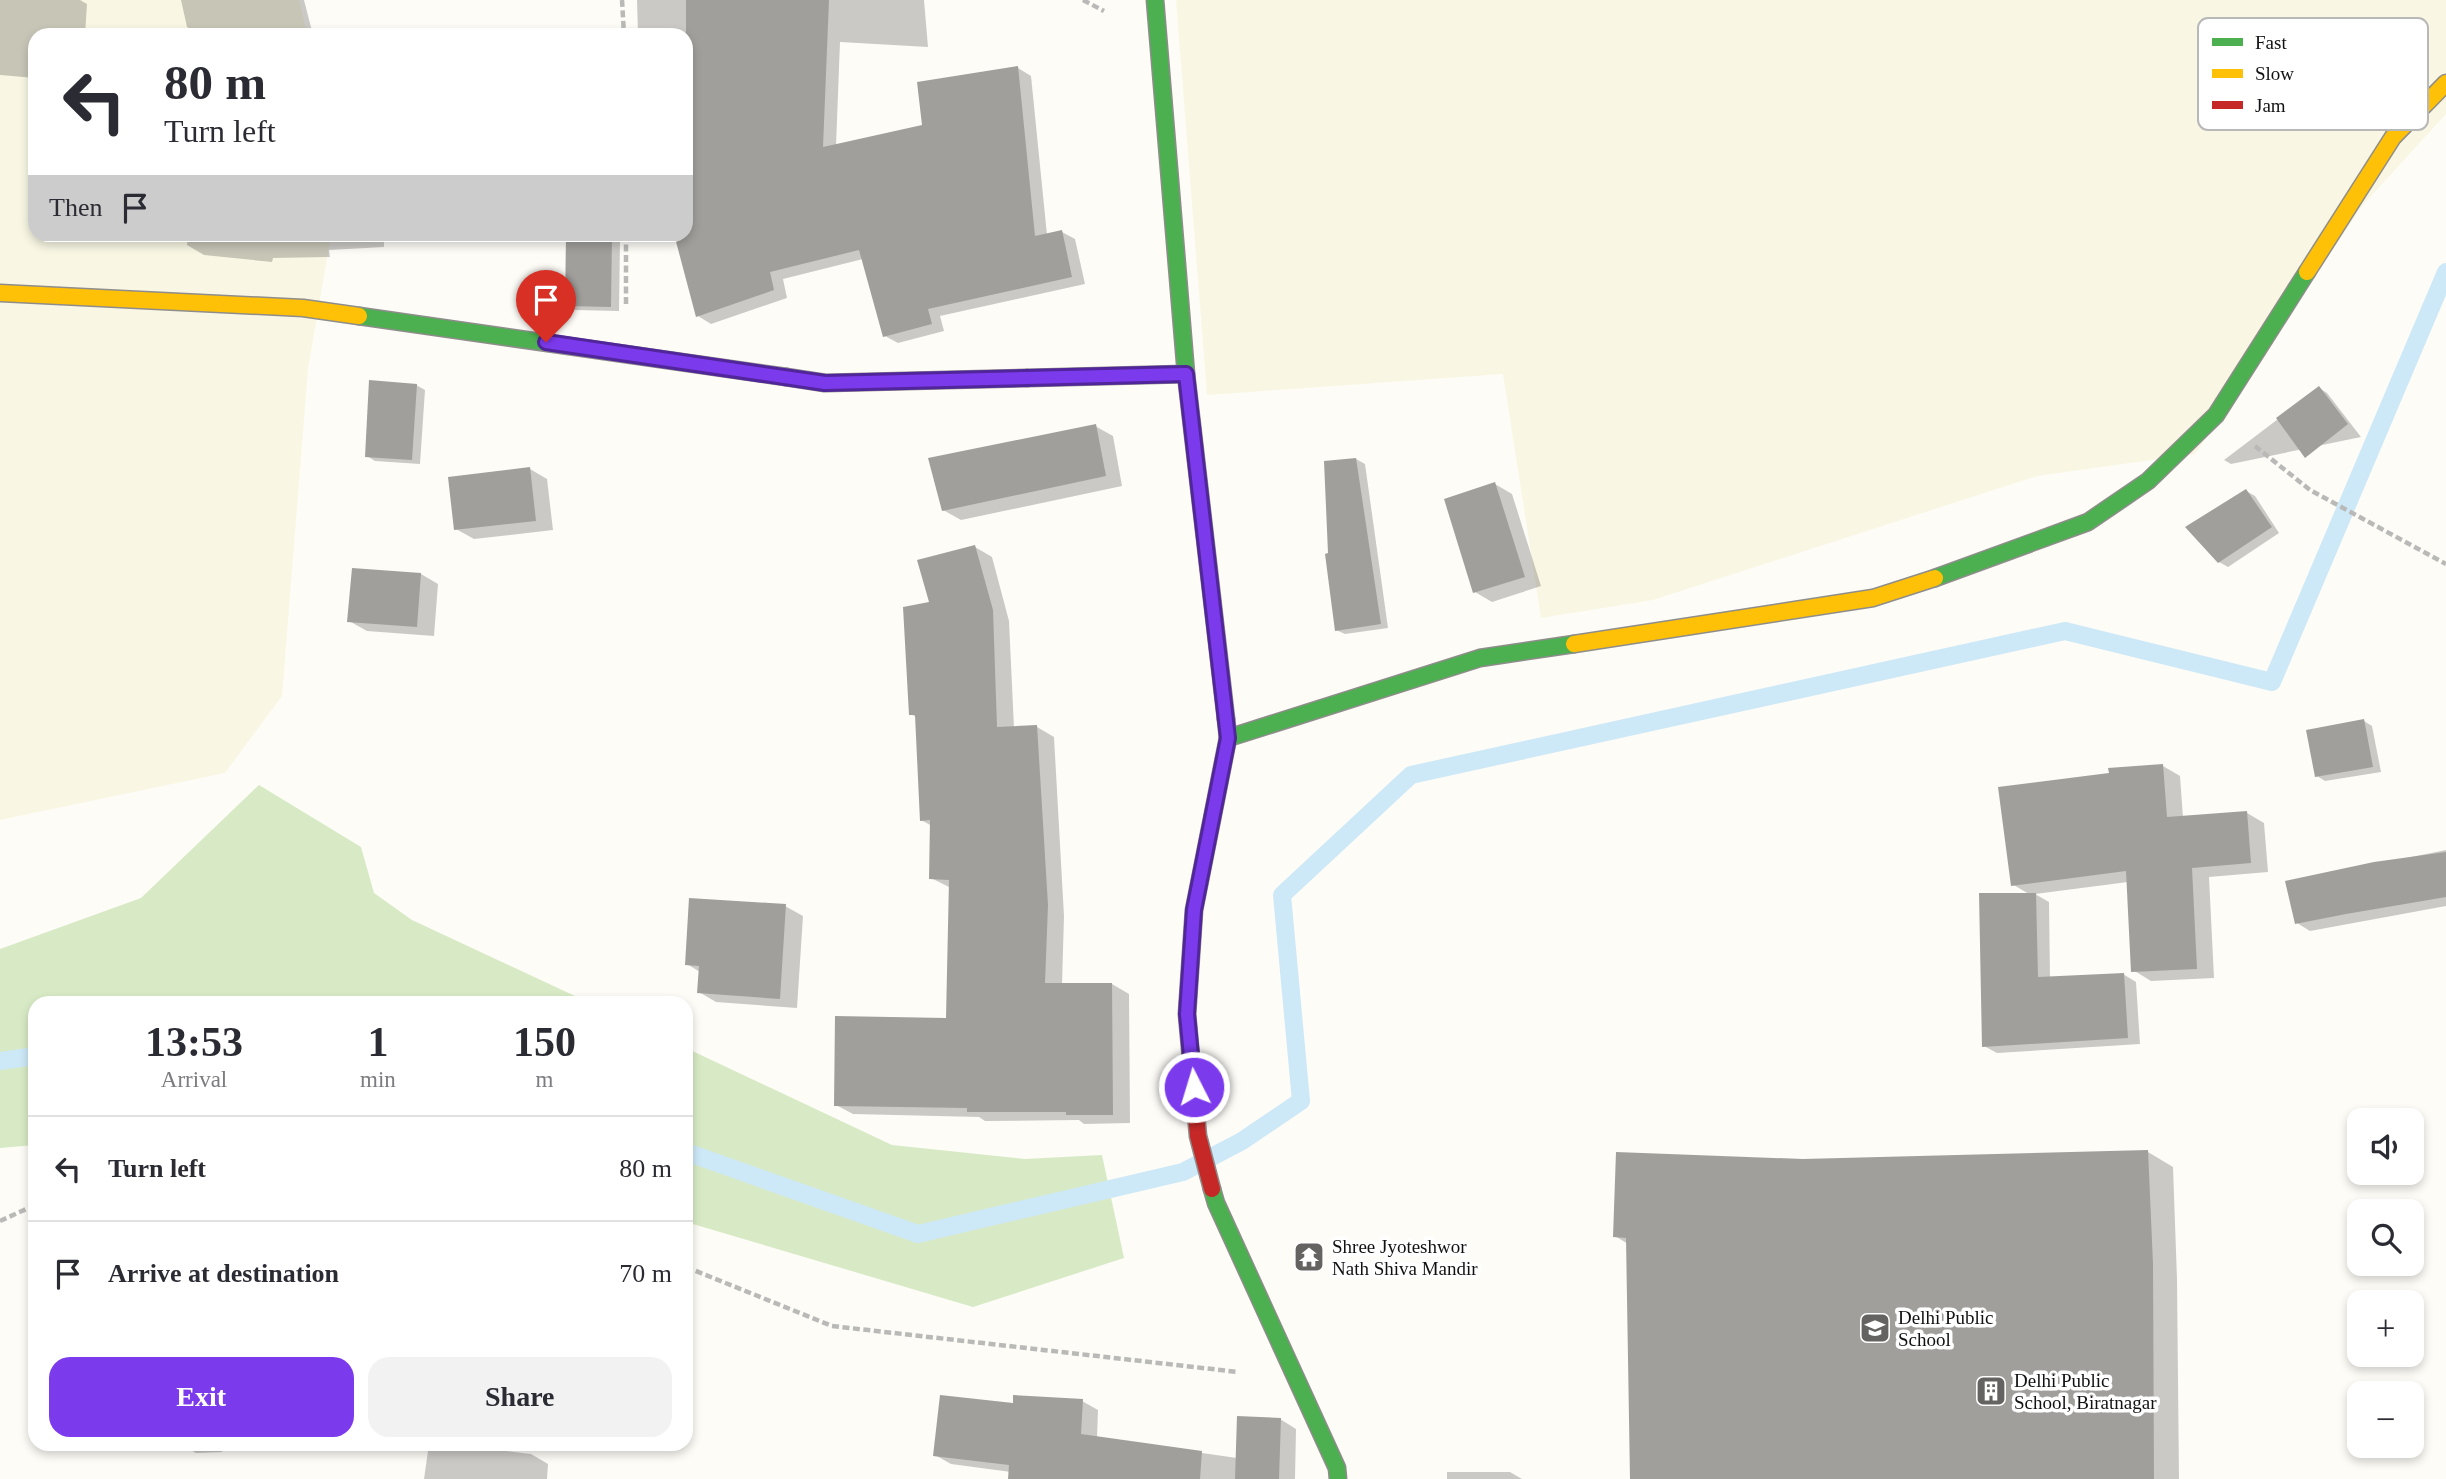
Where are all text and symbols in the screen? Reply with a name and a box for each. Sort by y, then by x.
legend [2198,18,2428,130]
text: Fast [2255,32,2287,53]
text: 80 m [164,55,266,110]
icon: left [49,56,140,147]
text: Slow [2255,63,2294,84]
text: Jam [2255,95,2286,116]
text: Turn left [164,113,276,149]
icon: arrive [116,189,154,227]
text: Then [49,193,102,222]
pin [516,270,576,342]
icon: arrive [527,281,565,319]
text: 13:53 [145,1019,243,1065]
text: 1 [367,1019,388,1065]
text: 150 [513,1019,576,1065]
position arrow [1157,1050,1231,1124]
text: Arrival [161,1067,227,1092]
text: min [360,1067,396,1092]
text: m [535,1067,553,1092]
map controls [2347,1108,2424,1458]
button: sound [2347,1108,2424,1185]
icon: left [49,1150,87,1188]
text: Turn left [108,1154,206,1183]
text: 80 m [619,1154,672,1183]
button: search [2347,1199,2424,1276]
place label: Shree Jyoteshwor Nath Shiva Mandir [1332,1236,1478,1279]
temple icon: Shree Jyoteshwor Nath Shiva Mandir [1292,1240,1326,1274]
icon: arrive [49,1255,87,1293]
text: Arrive at destination [108,1259,339,1288]
text: 70 m [619,1259,672,1288]
button: + [2347,1290,2424,1367]
place label: Delhi Public School [1898,1307,1994,1350]
school or university icon: Delhi Public School [1858,1311,1892,1345]
button: Exit [49,1357,354,1437]
button: Share [368,1357,672,1437]
place label: Delhi Public School, Biratnagar [2014,1370,2157,1413]
building icon: Delhi Public School, Biratnagar [1974,1374,2008,1408]
button: − [2347,1381,2424,1458]

